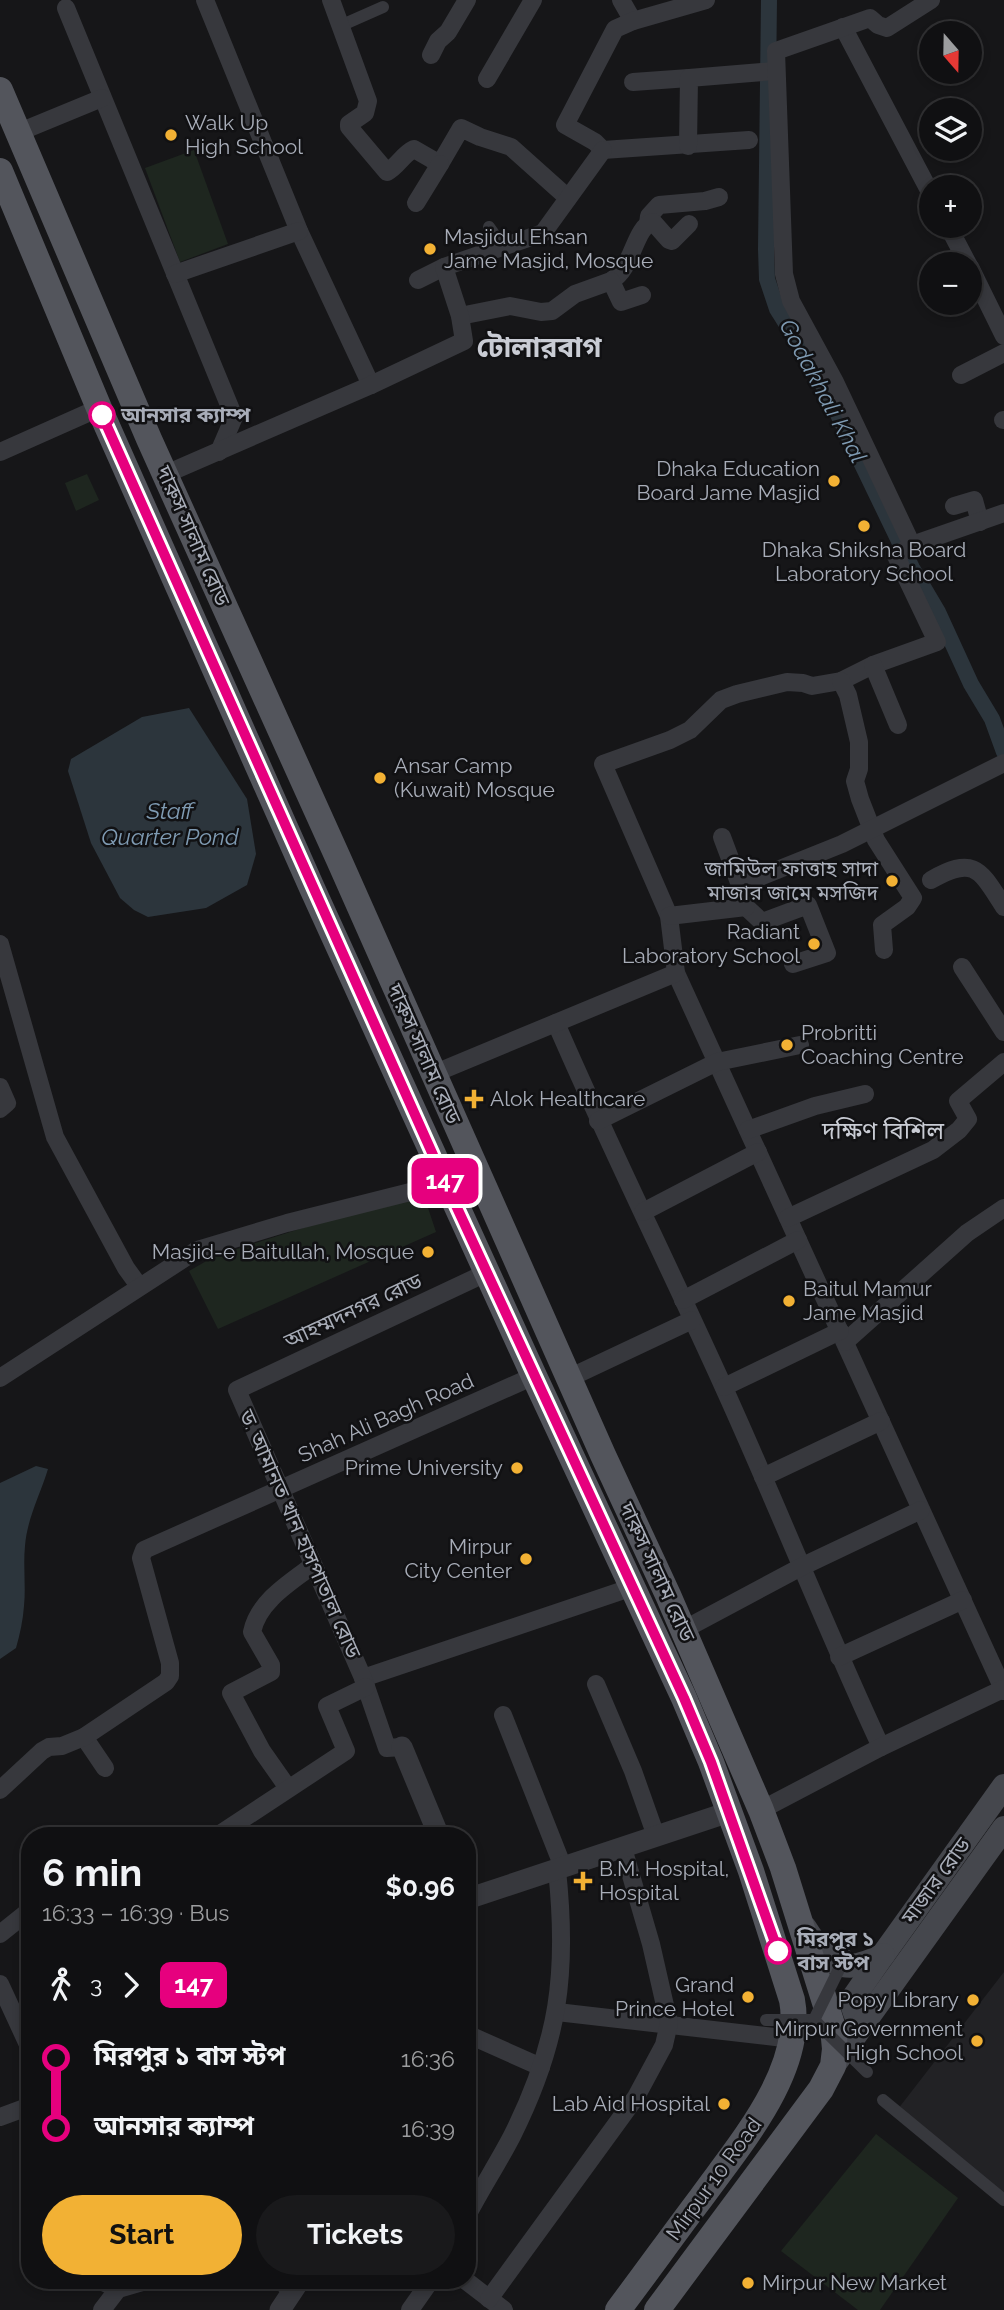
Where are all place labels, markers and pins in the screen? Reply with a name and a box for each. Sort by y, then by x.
place label: Walk Up High School [185,110,303,159]
marker: Walk Up High School [163,127,179,143]
place label: Masjidul Ehsan Jame Masjid, Mosque [444,224,653,273]
marker: Masjidul Ehsan Jame Masjid, Mosque [422,241,438,257]
marker: আনসার ক্যাম্প [89,402,115,428]
place label: আনসার ক্যাম্প [120,402,251,427]
place label: Dhaka Education Board Jame Masjid [637,456,820,505]
marker: Dhaka Education Board Jame Masjid [826,473,842,489]
marker: Dhaka Shiksha Board Laboratory School [856,518,872,534]
place label: Dhaka Shiksha Board Laboratory School [762,537,966,586]
place label: Ansar Camp (Kuwait) Mosque [394,753,555,802]
marker: Ansar Camp (Kuwait) Mosque [372,770,388,786]
place label: জামিউল ফাত্তাহ সাদা মাজার জামে মসজিদ [703,856,878,905]
marker: জামিউল ফাত্তাহ সাদা মাজার জামে মসজিদ [884,873,900,889]
place label: Radiant Laboratory School [622,919,800,968]
marker: Radiant Laboratory School [806,936,822,952]
place label: Probritti Coaching Centre [801,1020,964,1069]
marker: Probritti Coaching Centre [779,1037,795,1053]
place label: Alok Healthcare [490,1086,645,1111]
marker: Alok Healthcare [464,1089,484,1109]
place label: Masjid-e Baitullah, Mosque [152,1239,414,1264]
marker: Masjid-e Baitullah, Mosque [420,1244,436,1260]
place label: Baitul Mamur Jame Masjid [803,1276,932,1325]
marker: Baitul Mamur Jame Masjid [781,1293,797,1309]
place label: Prime University [345,1455,503,1480]
marker: Prime University [509,1460,525,1476]
place label: Mirpur City Center [404,1534,513,1583]
marker: Mirpur City Center [518,1551,534,1567]
place label: B.M. Hospital, Hospital [599,1856,729,1905]
marker: B.M. Hospital, Hospital [573,1871,593,1891]
place label: মিরপুর ১ বাস স্টপ [796,1926,875,1975]
marker: মিরপুর ১ বাস স্টপ [765,1938,791,1964]
place label: Grand Prince Hotel [615,1972,734,2021]
place label: Popy Library [838,1987,959,2012]
marker: Grand Prince Hotel [740,1989,756,2005]
marker: Popy Library [965,1992,981,2008]
place label: Mirpur Government High School [774,2016,963,2065]
marker: Mirpur Government High School [969,2033,985,2049]
place label: Lab Aid Hospital [552,2091,710,2116]
marker: Lab Aid Hospital [716,2096,732,2112]
place label: Mirpur New Market [762,2270,947,2295]
marker: Mirpur New Market [740,2275,756,2291]

